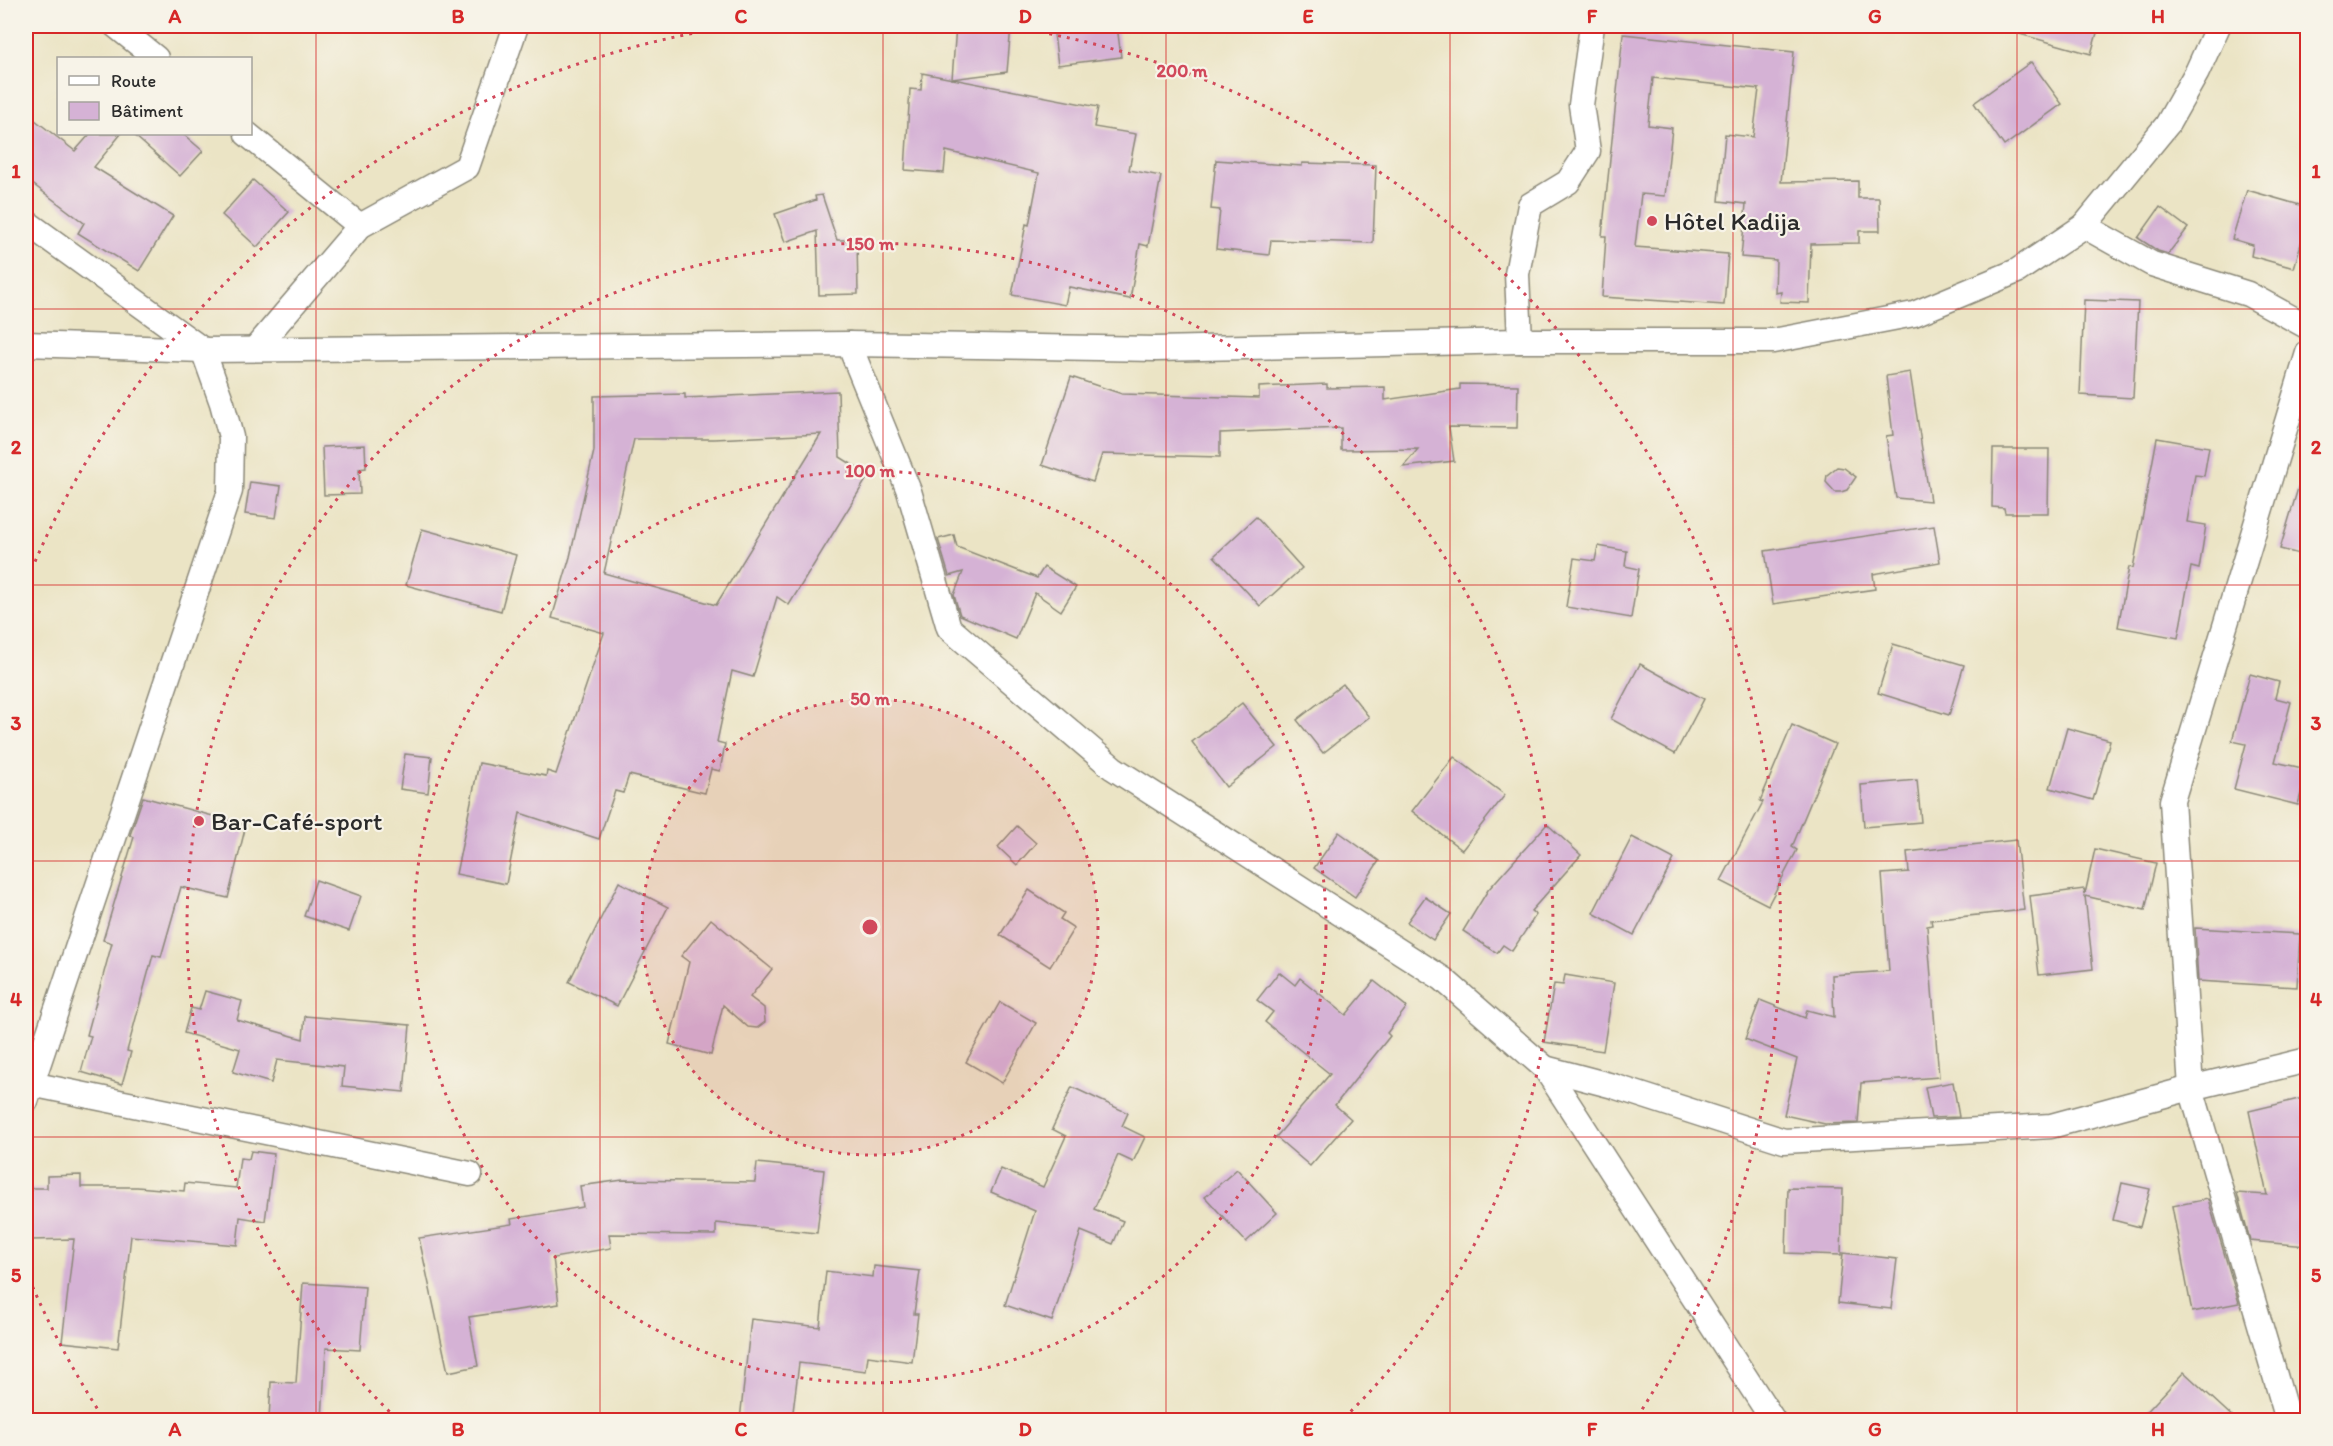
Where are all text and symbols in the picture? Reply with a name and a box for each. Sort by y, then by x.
text: A [168,4,182,28]
text: B [452,4,465,28]
text: C [735,4,748,28]
text: D [1018,4,1032,28]
text: E [1302,4,1314,28]
text: F [1587,4,1598,28]
text: G [1868,4,1882,28]
text: H [2151,4,2165,28]
legend [57,57,252,135]
text: 200 m [1157,60,1208,82]
text: Route [111,70,156,92]
text: Bâtiment [111,100,184,122]
text: 1 [11,159,21,183]
text: 1 [2311,159,2321,183]
place label: Hôtel Kadija [1664,205,1801,237]
marker: Hôtel Kadija [1645,214,1659,228]
text: 150 m [846,233,895,255]
text: 2 [11,435,22,459]
text: 2 [2311,435,2322,459]
text: 100 m [845,460,896,482]
text: 50 m [850,688,891,710]
text: 3 [11,711,22,735]
text: 3 [2311,711,2322,735]
place label: Bar-Café-sport [211,805,383,837]
marker: Bar-Café-sport [192,814,206,828]
centre of rings [860,917,880,937]
text: 4 [10,987,22,1011]
text: 4 [2310,987,2322,1011]
text: 5 [11,1263,22,1287]
text: 5 [2311,1263,2322,1287]
text: A [168,1417,182,1441]
text: B [452,1417,465,1441]
text: C [735,1417,748,1441]
text: D [1018,1417,1032,1441]
text: E [1302,1417,1314,1441]
text: F [1587,1417,1598,1441]
text: G [1868,1417,1882,1441]
text: H [2151,1417,2165,1441]

